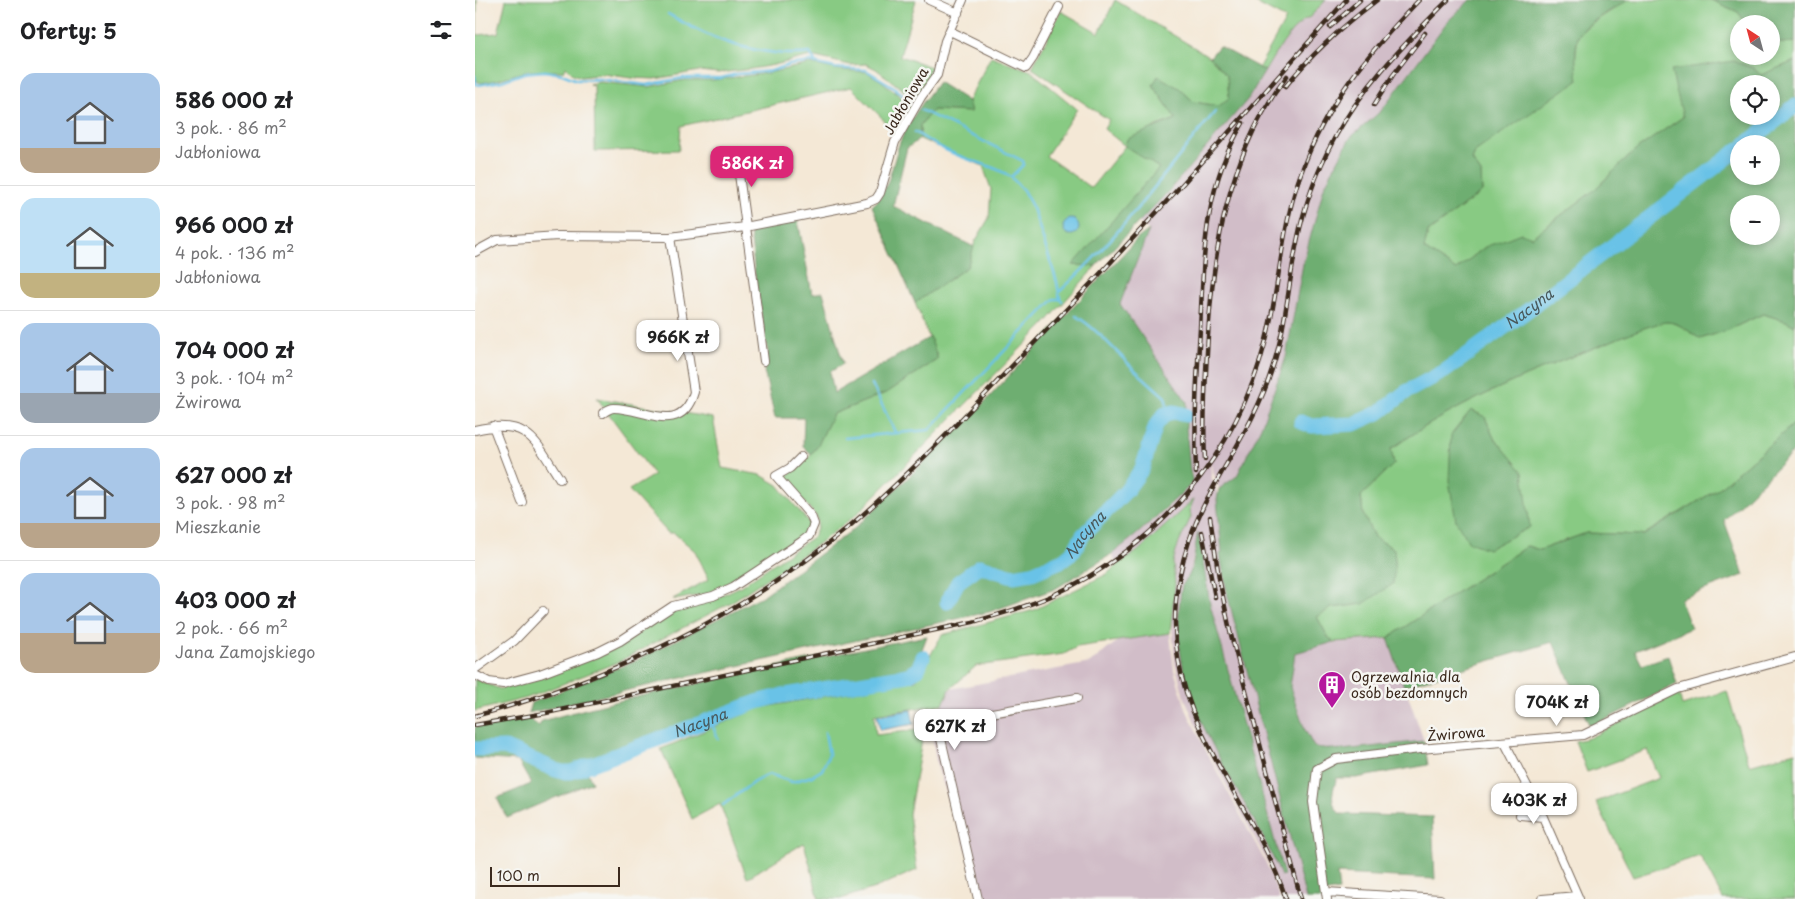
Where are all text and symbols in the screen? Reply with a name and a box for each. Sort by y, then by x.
text: Oferty: 5 [20,14,117,46]
north arrow [1730,15,1780,65]
map controls [1730,15,1780,245]
icon: filters [427,16,455,44]
street label: Jabłoniowa [878,63,934,138]
button: locate [1730,75,1780,125]
text: 586 000 zł [175,83,292,115]
icon: home [60,93,120,153]
text: 3 pok. · 86 m² [175,115,287,139]
button: + [1730,135,1780,185]
text: Jabłoniowa [175,139,260,163]
pin: 586K zł [706,146,798,188]
text: 586K zł [721,150,783,174]
button: − [1730,195,1780,245]
text: 966 000 zł [175,208,292,240]
icon: home [60,218,120,278]
text: 4 pok. · 136 m² [175,240,295,264]
text: Jabłoniowa [175,264,260,288]
water label: Nacyna [1499,282,1558,334]
pin: 966K zł [632,320,724,362]
text: 966K zł [647,324,709,348]
text: 704 000 zł [175,333,293,365]
icon: home [60,343,120,403]
text: 3 pok. · 104 m² [175,365,293,389]
text: Żwirowa [175,389,241,413]
text: 627 000 zł [175,458,291,490]
icon: home [60,468,120,528]
text: 3 pok. · 98 m² [175,490,286,514]
water label: Nacyna [1059,505,1111,564]
text: Mieszkanie [175,514,261,538]
text: 403 000 zł [175,583,295,615]
icon: home [60,593,120,653]
text: 2 pok. · 66 m² [175,615,288,639]
text: Jana Zamojskiego [175,639,315,663]
place label: Ogrzewalnia dla osób bezdomnych [1351,666,1468,703]
building icon: Ogrzewalnia dla osób bezdomnych [1317,670,1347,709]
pin: 704K zł [1511,684,1603,727]
text: 704K zł [1526,689,1588,713]
water label: Nacyna [669,701,731,743]
pin: 627K zł [909,708,1001,751]
text: 627K zł [925,713,985,737]
street label: Żwirowa [1426,721,1486,746]
pin: 403K zł [1488,782,1580,825]
text: 403K zł [1502,787,1566,811]
scale bar [490,864,620,887]
text: 100 m [497,865,540,886]

